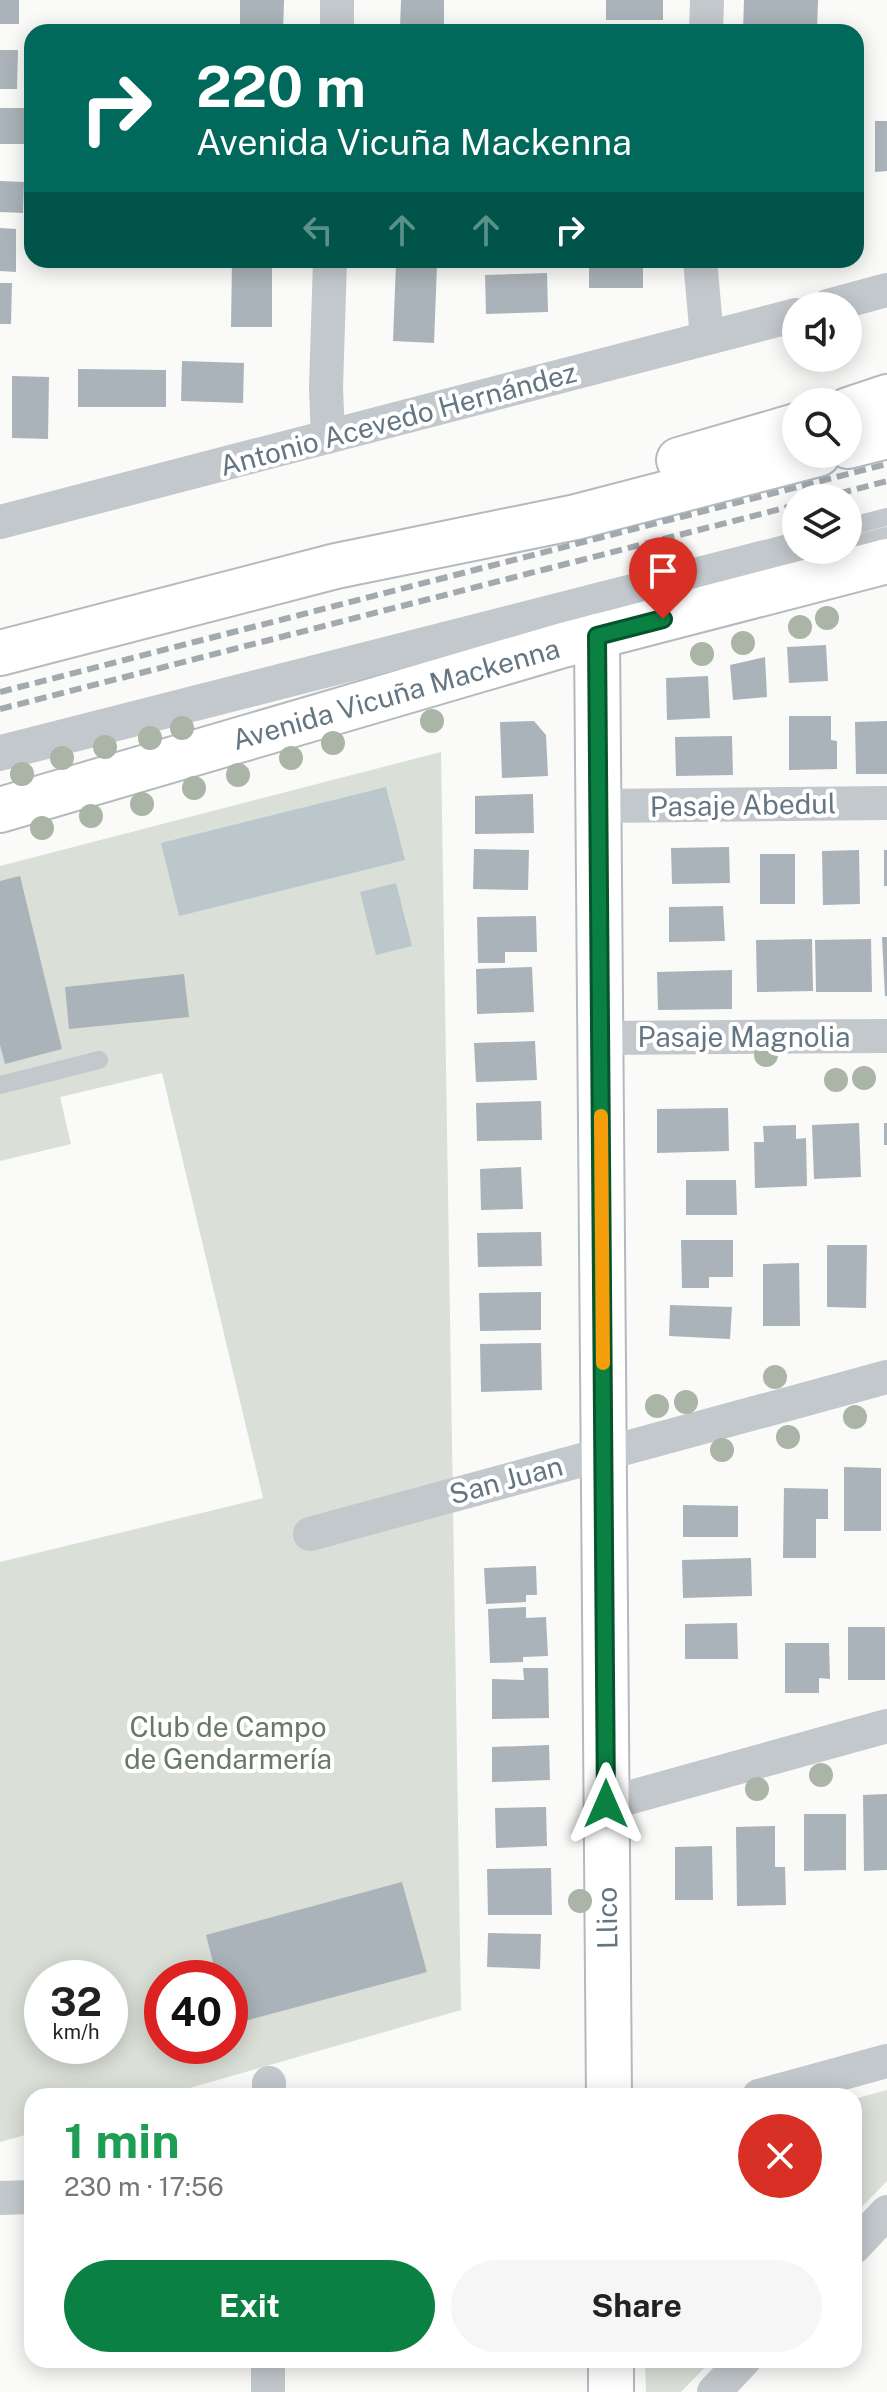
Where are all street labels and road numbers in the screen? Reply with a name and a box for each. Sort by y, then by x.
street label: Antonio Acevedo Hernández [216,355,580,482]
street label: Avenida Vicuña Mackenna [228,631,563,756]
street label: Pasaje Abedul [649,786,837,823]
street label: Pasaje Magnolia [638,1020,850,1053]
street label: San Juan [446,1449,566,1510]
street label: Llico [589,1887,624,1949]

